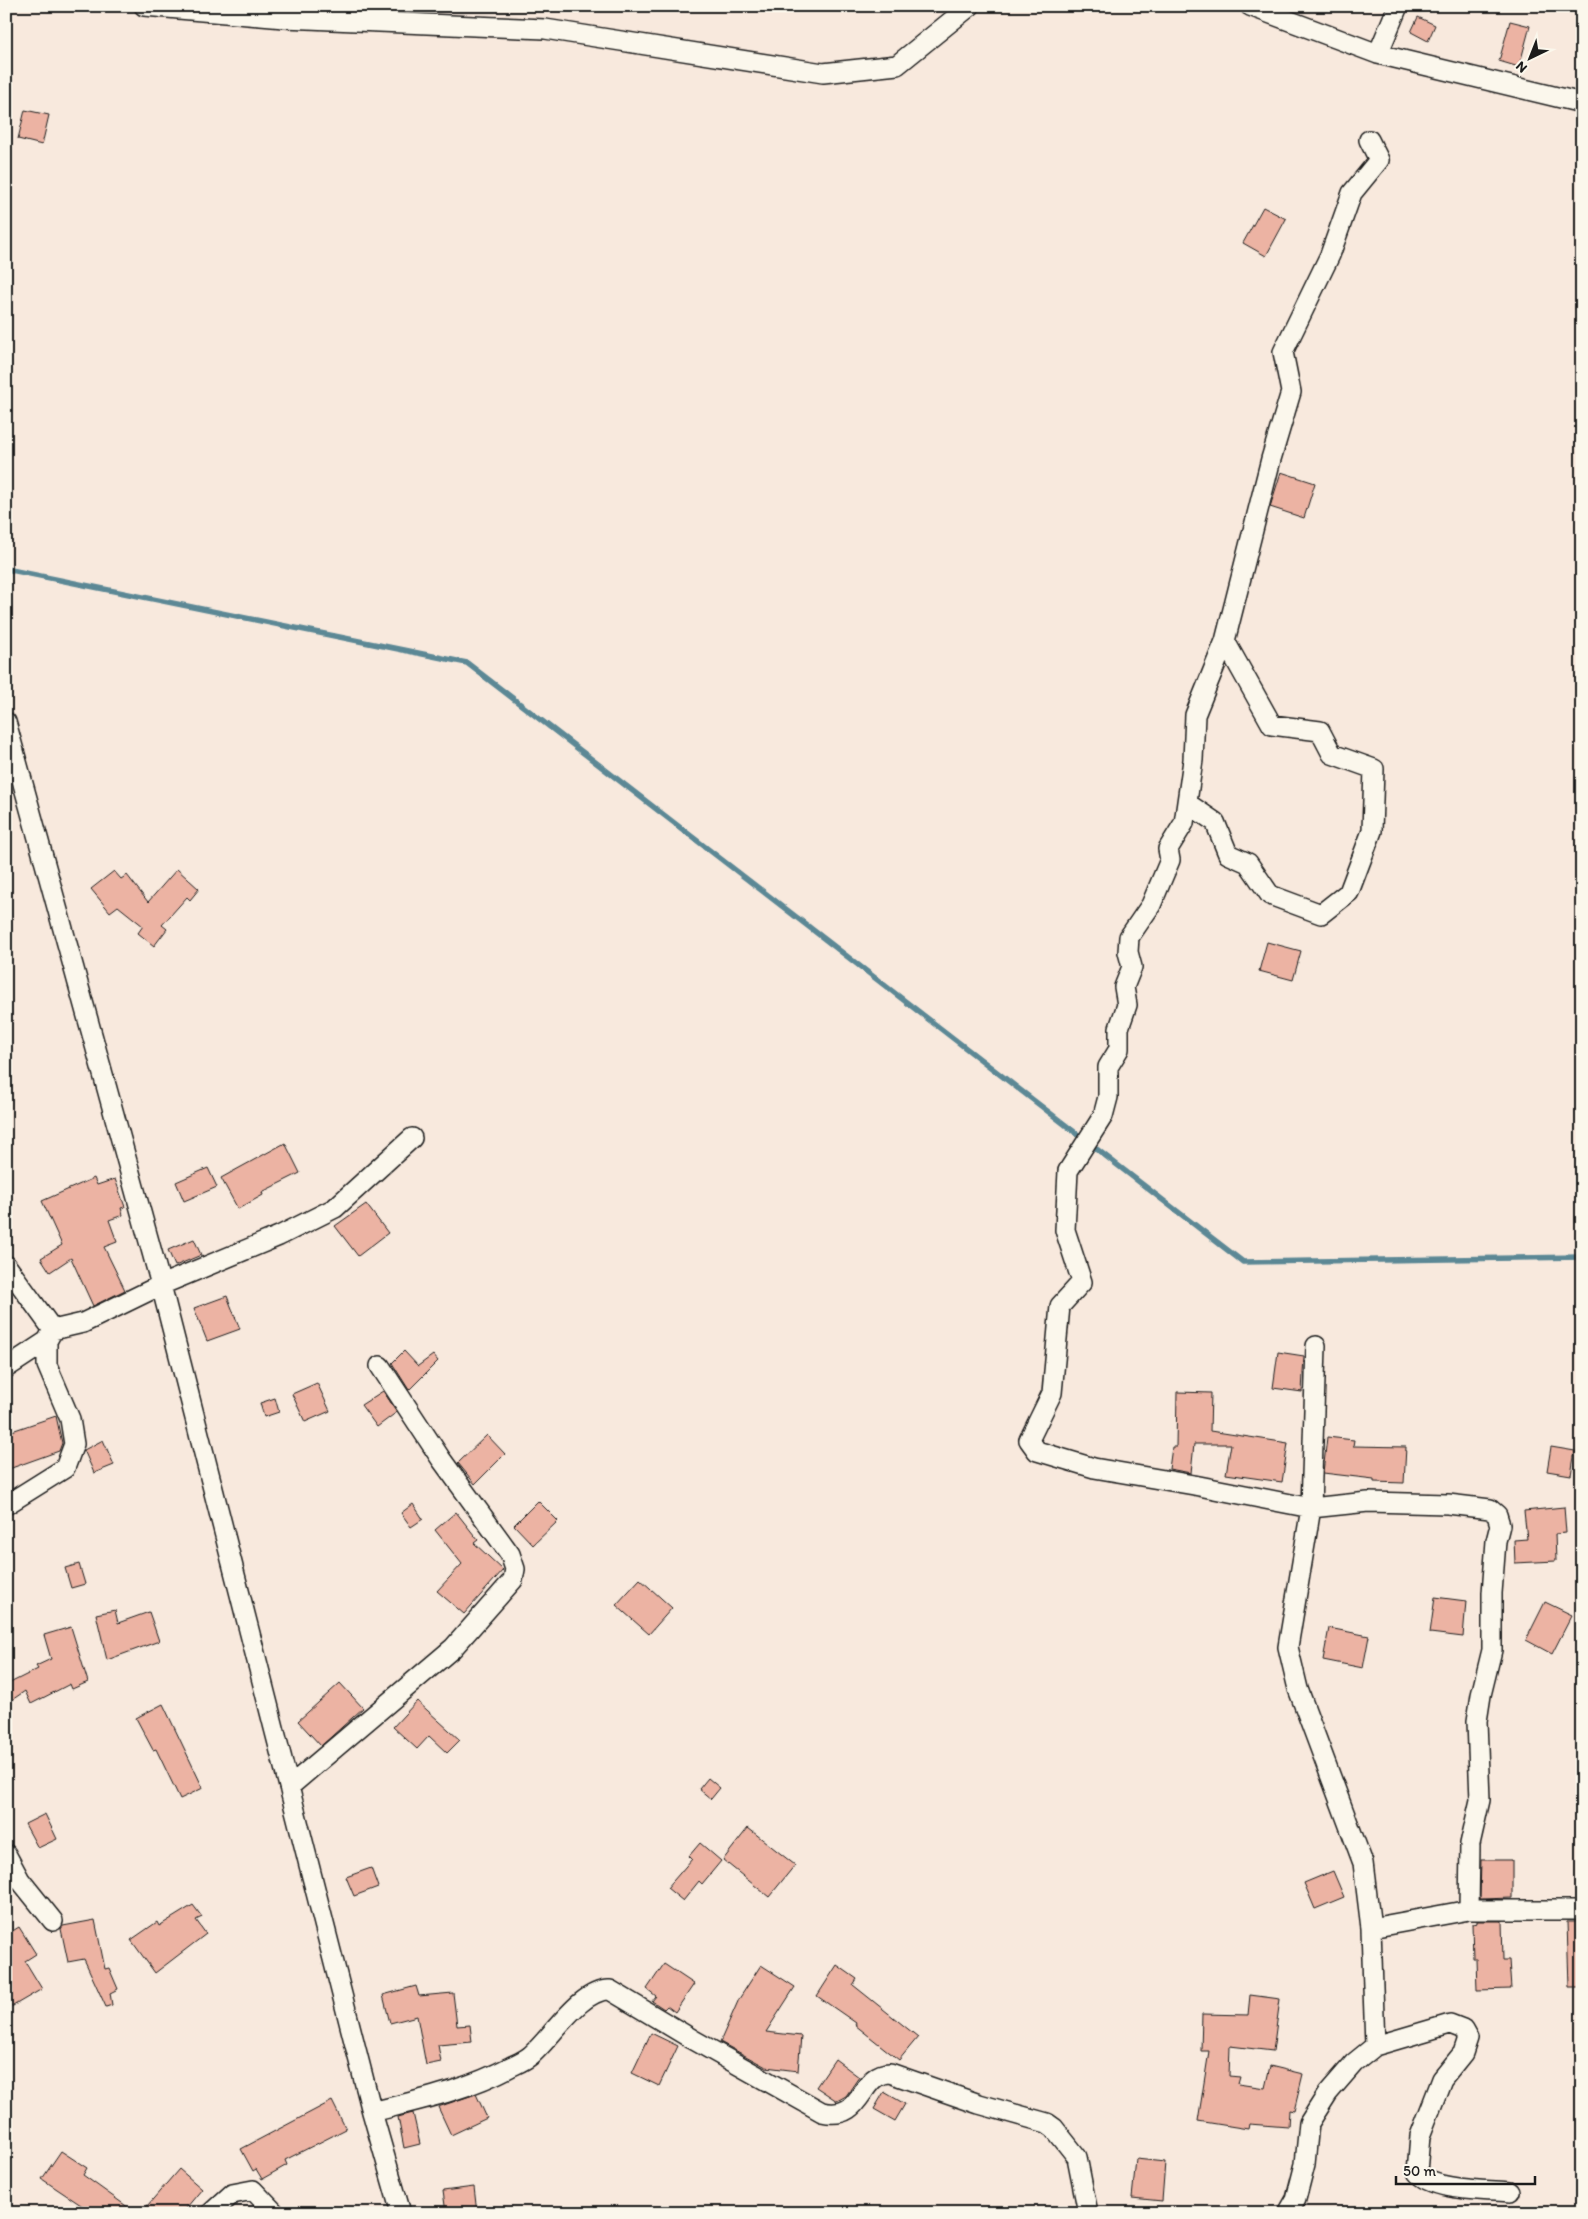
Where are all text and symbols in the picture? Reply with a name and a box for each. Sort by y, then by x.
north arrow [1506,32,1556,82]
text: N [1512,58,1531,77]
scale bar [1396,2154,1534,2186]
text: 50 m [1403,2162,1436,2180]

